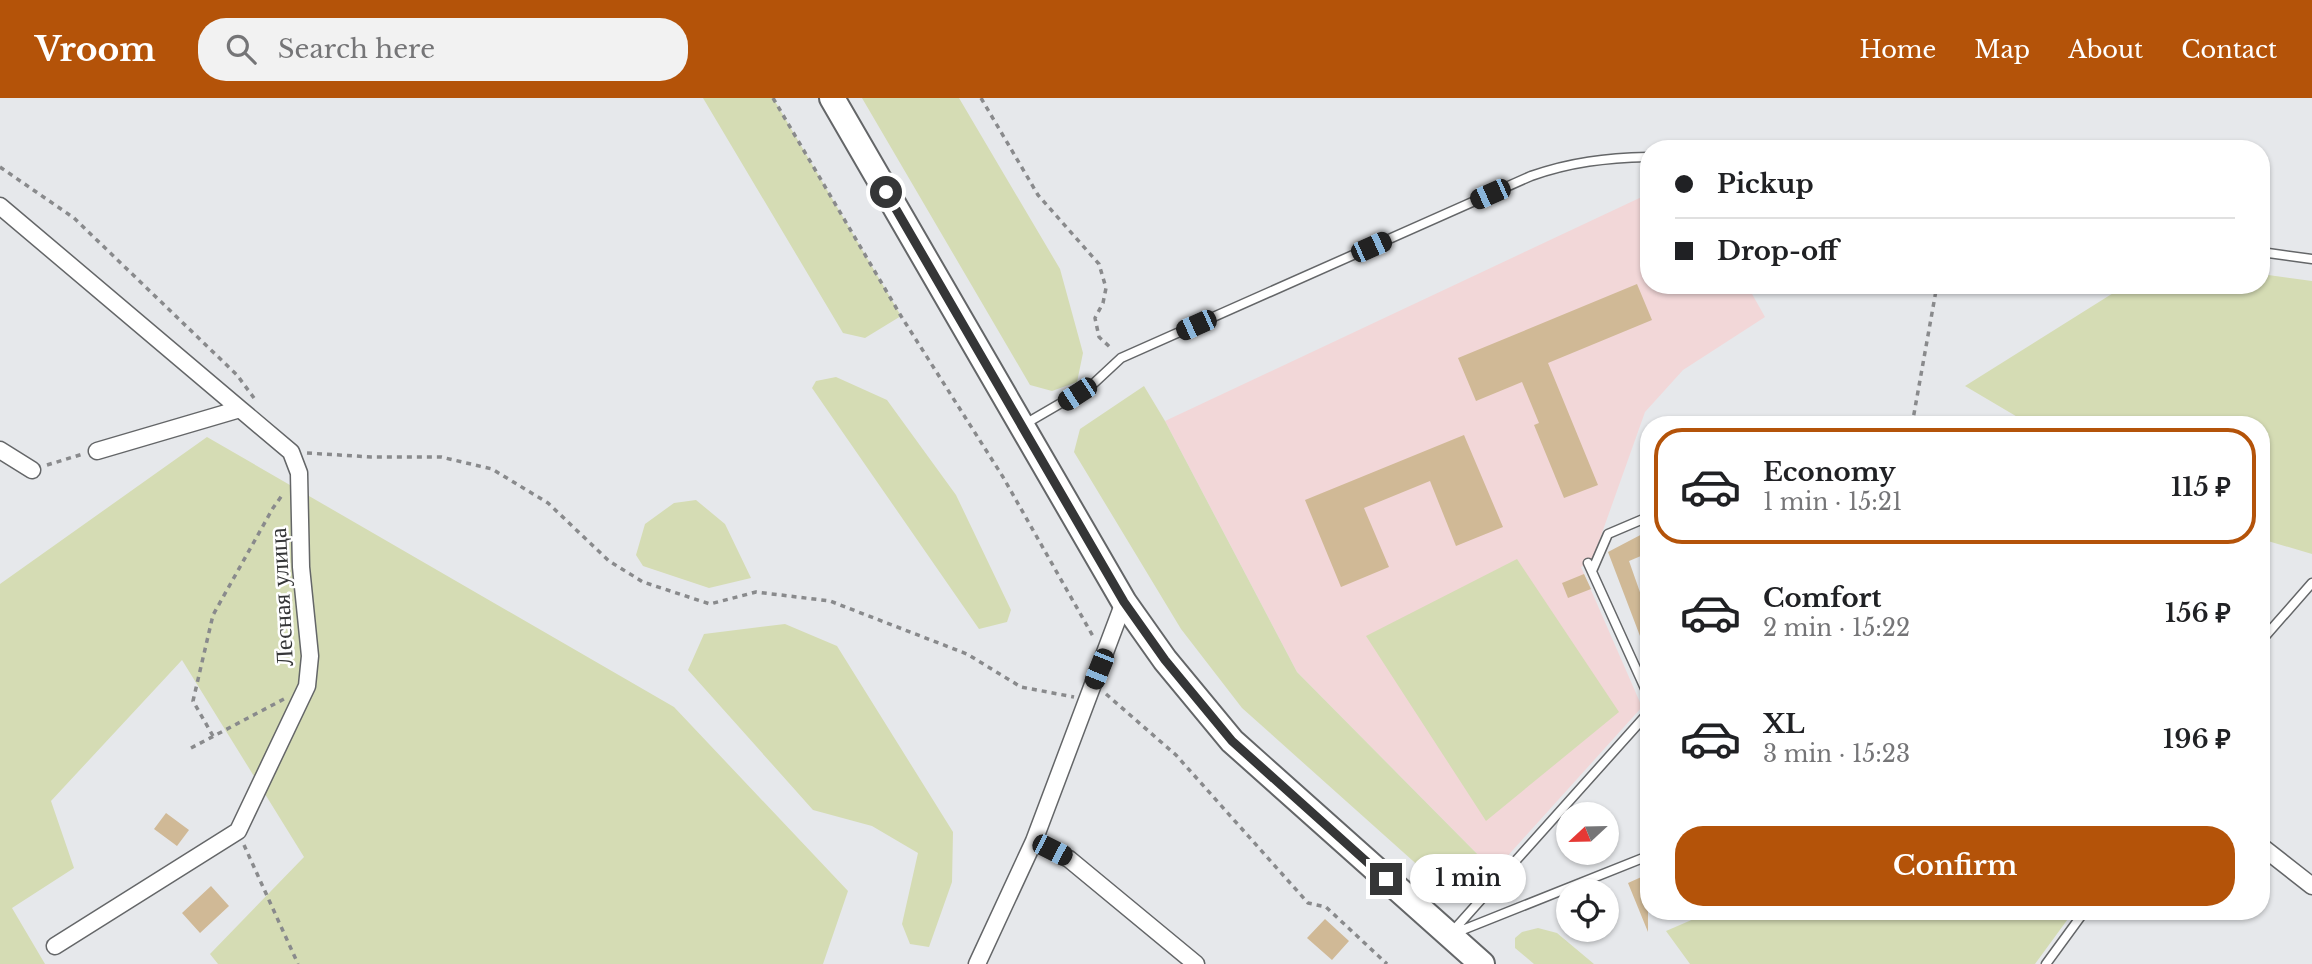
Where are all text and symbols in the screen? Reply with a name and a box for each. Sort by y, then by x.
search box [198,18,688,81]
text: Vroom [35,29,156,70]
icon: search [222,30,260,68]
text: Search here [278,33,435,65]
text: Home [1860,35,1936,64]
text: Map [1974,35,2030,64]
text: About [2068,35,2143,64]
text: Contact [2181,35,2277,64]
text: Pickup [1717,168,1814,200]
route start [870,176,902,208]
car [1467,176,1514,212]
car [1348,229,1395,265]
text: Drop-off [1717,235,1838,267]
car [1173,307,1220,343]
car [1054,374,1101,414]
icon: car [1679,455,1742,518]
text: Economy [1763,456,1896,488]
text: 115 ₽ [2171,471,2231,503]
text: 1 min · 15:21 [1763,488,1902,516]
street label: Лесная улица [263,527,299,667]
icon: car [1679,581,1742,644]
text: Comfort [1763,582,1881,614]
text: 156 ₽ [2165,597,2231,629]
text: 2 min · 15:22 [1763,614,1910,642]
car [1082,646,1117,692]
icon: car [1679,707,1742,770]
text: XL [1763,708,1805,740]
text: 196 ₽ [2163,723,2231,755]
text: 3 min · 15:23 [1763,740,1910,768]
north arrow [1556,802,1619,864]
map controls [1556,802,1619,942]
button: Confirm [1675,826,2235,906]
car [1029,831,1076,869]
callout: 1 min [1410,854,1526,904]
route end [1370,863,1402,895]
text: 1 min [1435,864,1501,892]
button: locate [1556,879,1619,942]

